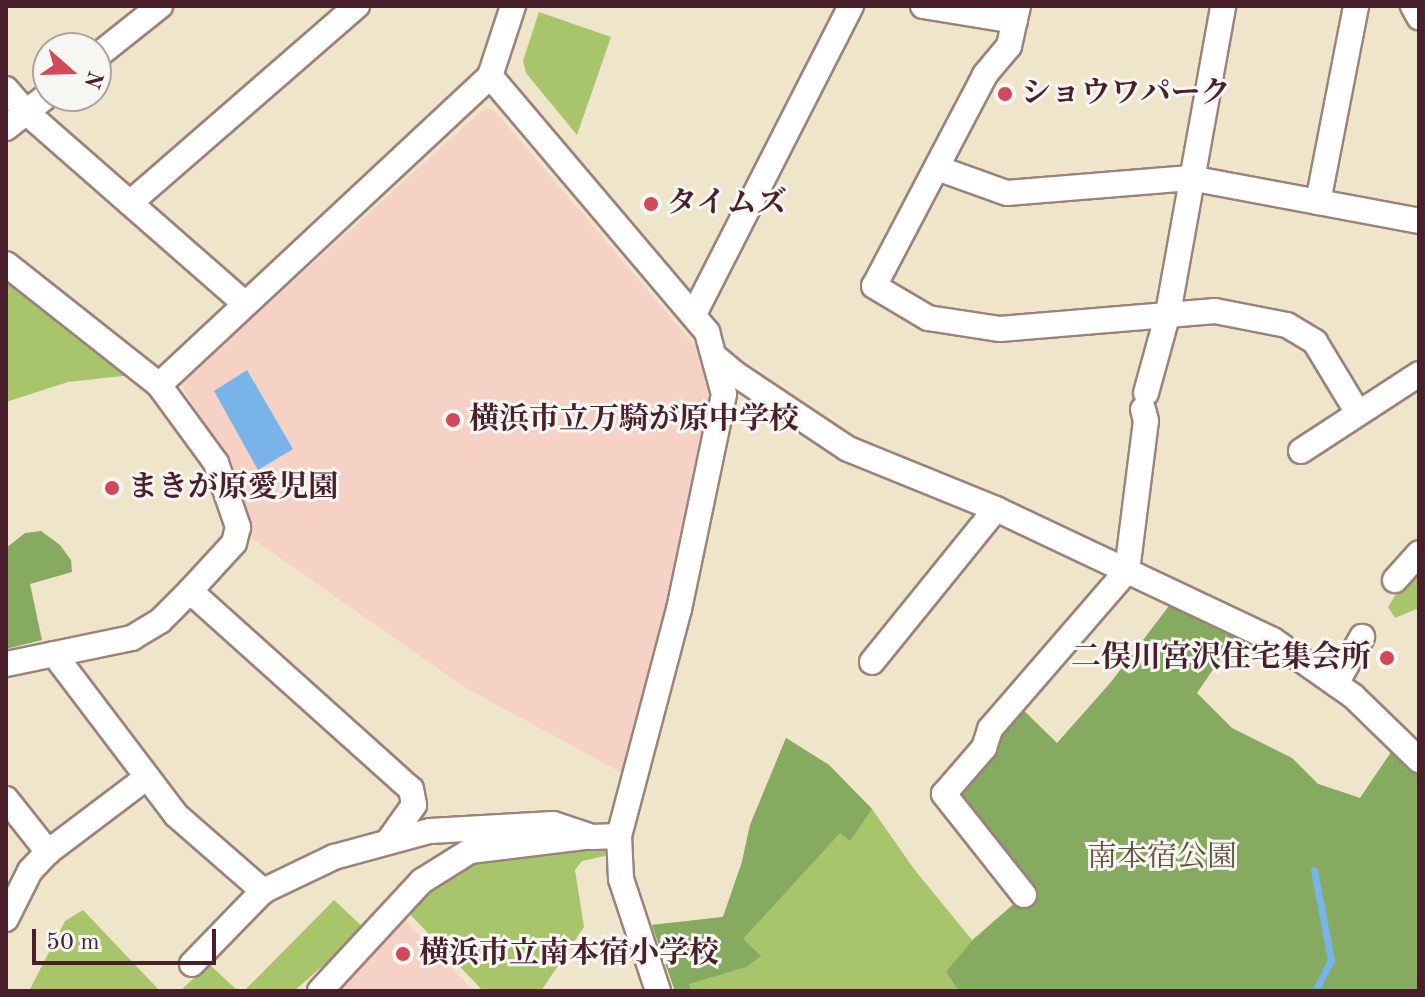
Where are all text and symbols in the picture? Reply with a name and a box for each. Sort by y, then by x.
north arrow [32,32,112,112]
text: N [79,68,106,91]
place label: ショウワパーク [1021,76,1231,112]
marker: ショウワパーク [996,85,1014,103]
place label: タイムズ [667,186,787,222]
marker: タイムズ [642,195,660,213]
place label: 横浜市立万騎が原中学校 [469,402,799,438]
marker: 横浜市立万騎が原中学校 [444,411,462,429]
place label: まきが原愛児園 [128,470,338,506]
marker: まきが原愛児園 [103,479,121,497]
place label: 二俣川宮沢住宅集会所 [1071,640,1371,676]
marker: 二俣川宮沢住宅集会所 [1378,649,1396,667]
park label: 南本宿公園 [1087,840,1237,876]
scale bar [36,913,220,963]
text: 50 m [46,931,100,955]
place label: 横浜市立南本宿小学校 [419,936,719,972]
marker: 横浜市立南本宿小学校 [394,945,412,963]

